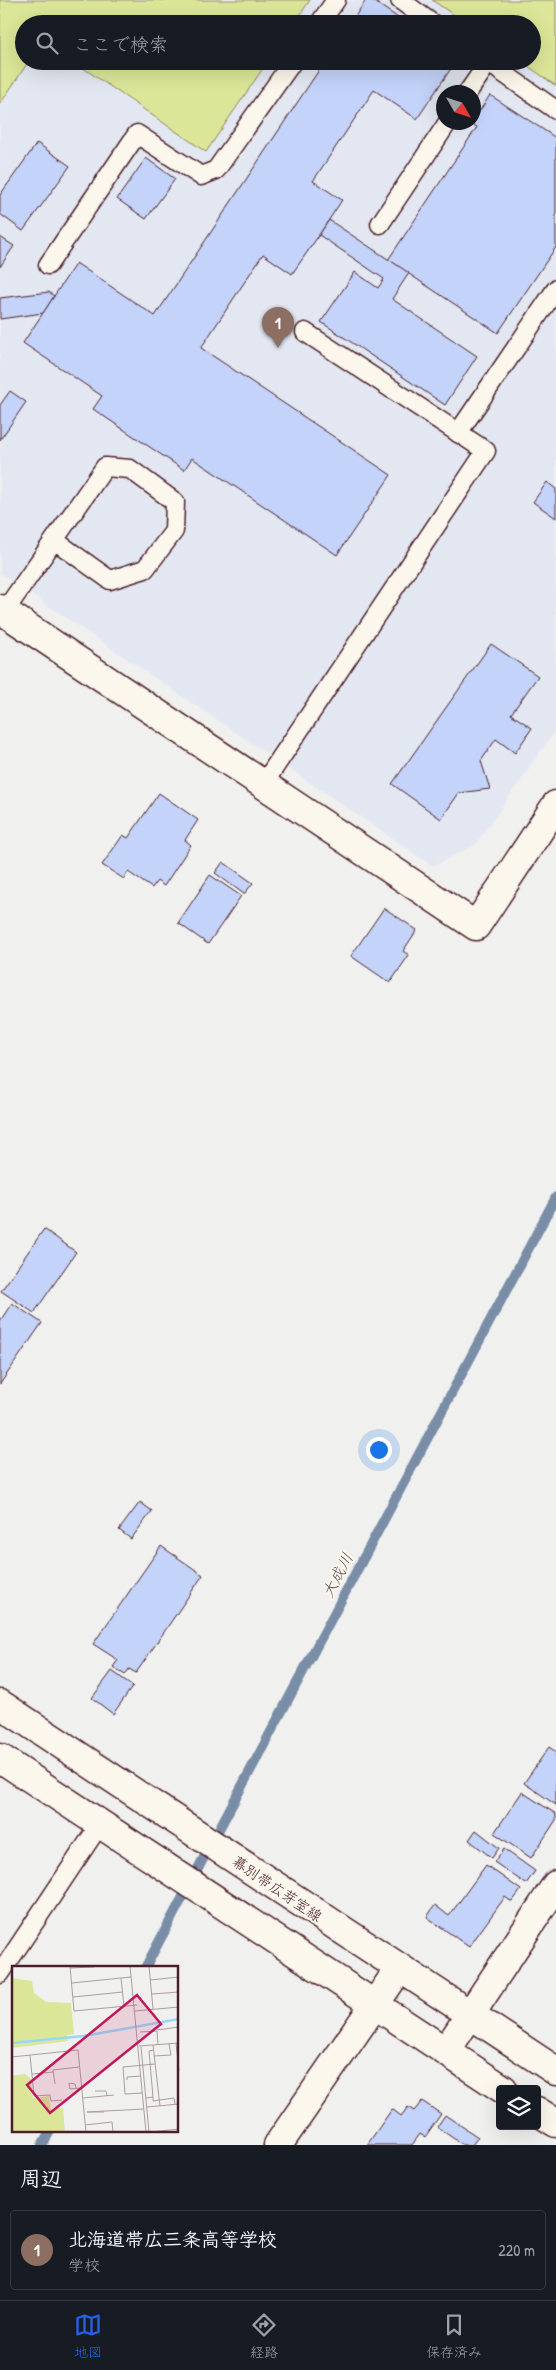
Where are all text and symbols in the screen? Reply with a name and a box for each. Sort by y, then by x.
search box [15,15,541,70]
icon: search [33,29,61,57]
text: ここで検索 [73,31,168,57]
north arrow [436,85,481,130]
pin: 1 [262,307,294,348]
your location [366,1437,392,1463]
water label: 大成川 [316,1549,358,1601]
street label: 幕別帯広芽室線 [228,1851,327,1927]
inset map [12,1966,179,2132]
map controls [496,2085,541,2130]
button: layers [496,2085,541,2130]
text: 周辺 [20,2164,62,2193]
text: 北海道帯広三条高等学校 [68,2226,277,2252]
text: 1 [34,2239,40,2261]
text: 220 m [498,2239,535,2261]
text: 学校 [68,2254,100,2276]
tab: 地図 [74,2311,102,2361]
tab: 経路 [250,2311,278,2361]
tab: 保存済み [426,2311,482,2361]

